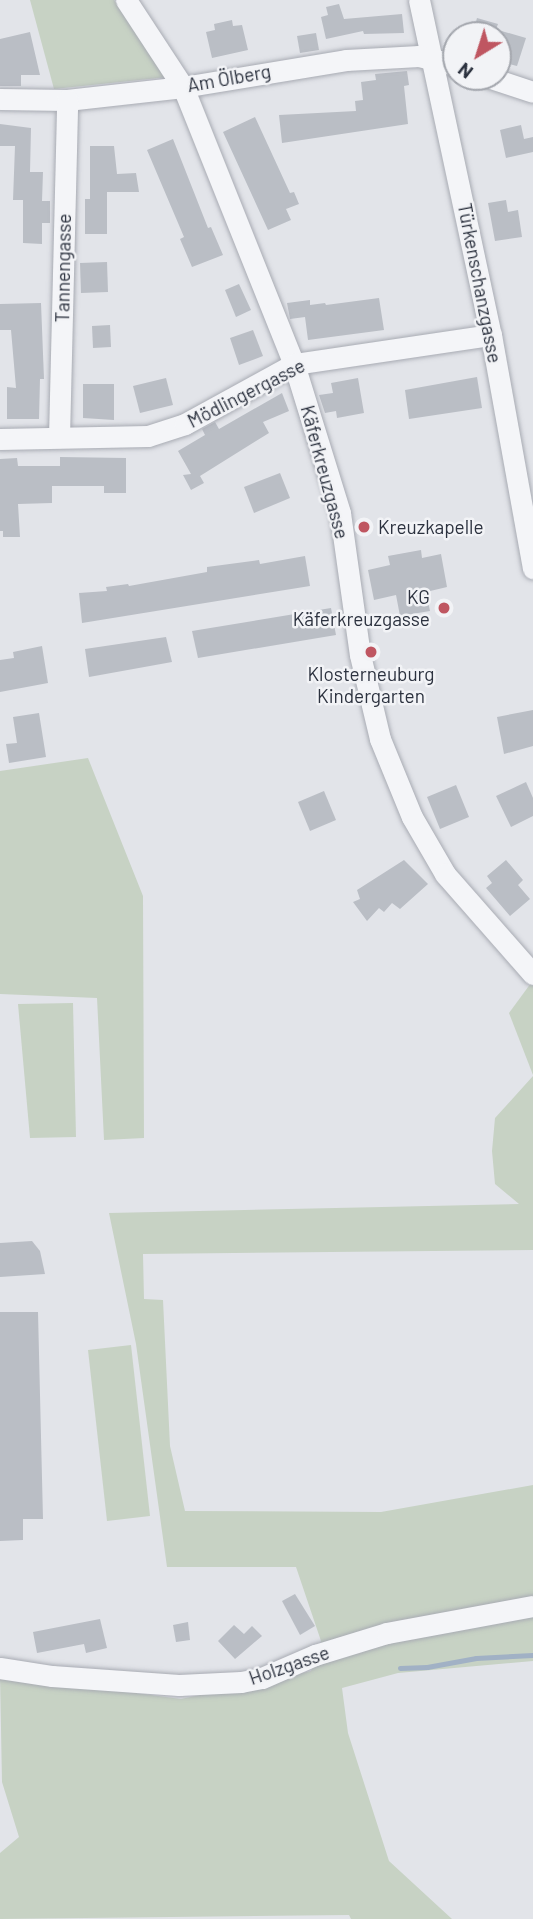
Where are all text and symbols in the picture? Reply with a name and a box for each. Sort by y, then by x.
north arrow [442,21,512,91]
text: N [453,58,477,84]
street label: Am Ölberg [185,59,273,97]
street label: Türkenschanzgasse [453,201,507,365]
street label: Tannengasse [51,213,75,323]
street label: Mödlingergasse [184,354,308,432]
street label: Käferkreuzgasse [296,403,354,541]
place label: Kreuzkapelle [378,516,484,538]
marker: Kreuzkapelle [356,519,372,535]
place label: KG Käferkreuzgasse [293,586,430,630]
marker: KG Käferkreuzgasse [436,600,452,616]
marker: Klosterneuburg Kindergarten [363,644,379,660]
place label: Klosterneuburg Kindergarten [308,663,434,707]
street label: Holzgasse [246,1641,332,1689]

